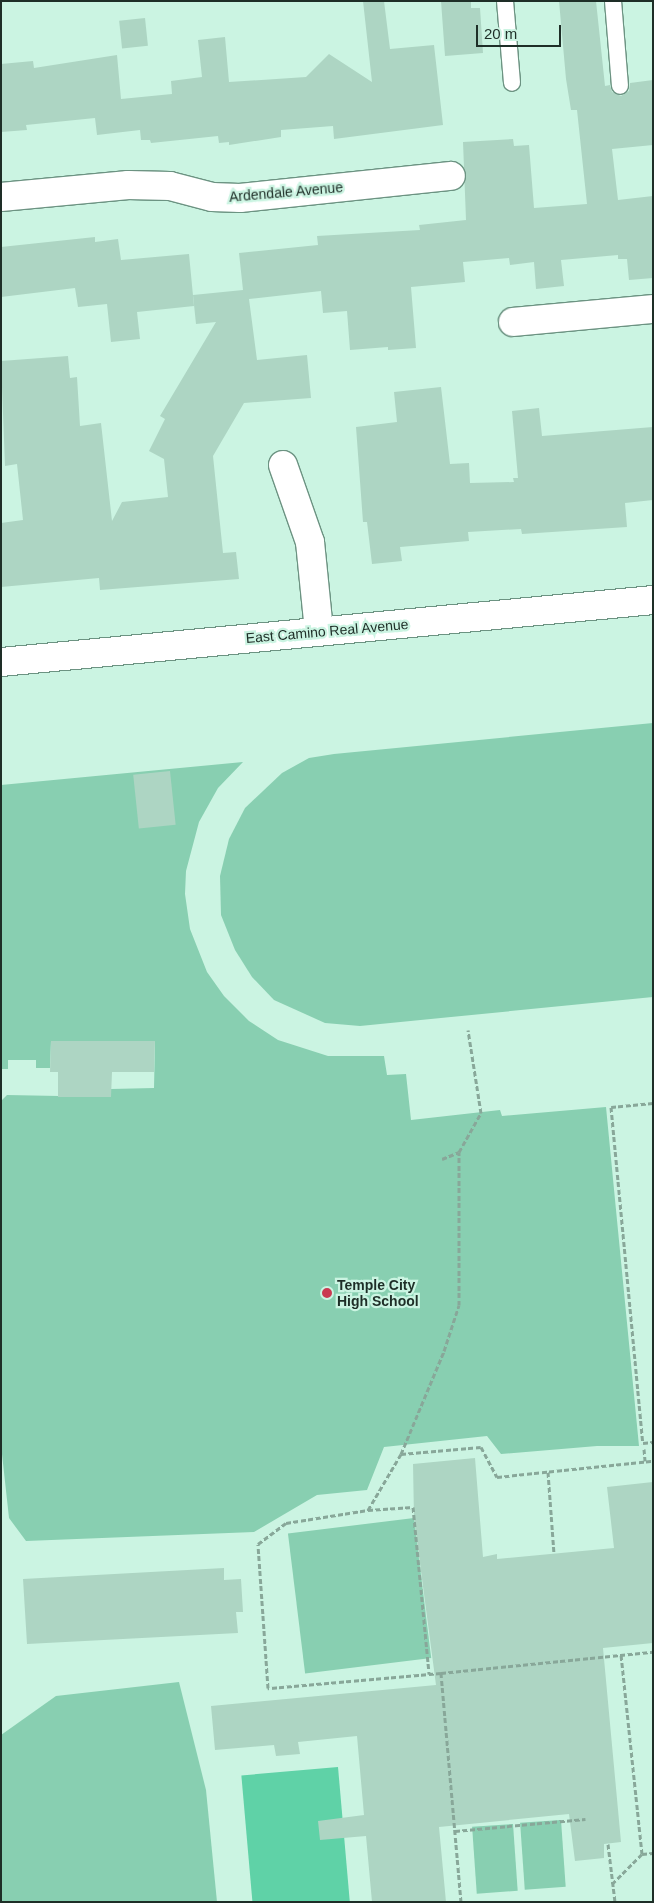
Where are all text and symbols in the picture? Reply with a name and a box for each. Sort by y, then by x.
scale bar [479,15,564,47]
text: 20 m [484,25,517,42]
street label: Ardendale Avenue [228,179,344,205]
street label: East Camino Real Avenue [245,615,409,647]
place label: Temple City High School [337,1277,419,1310]
marker: Temple City High School [321,1287,333,1299]

